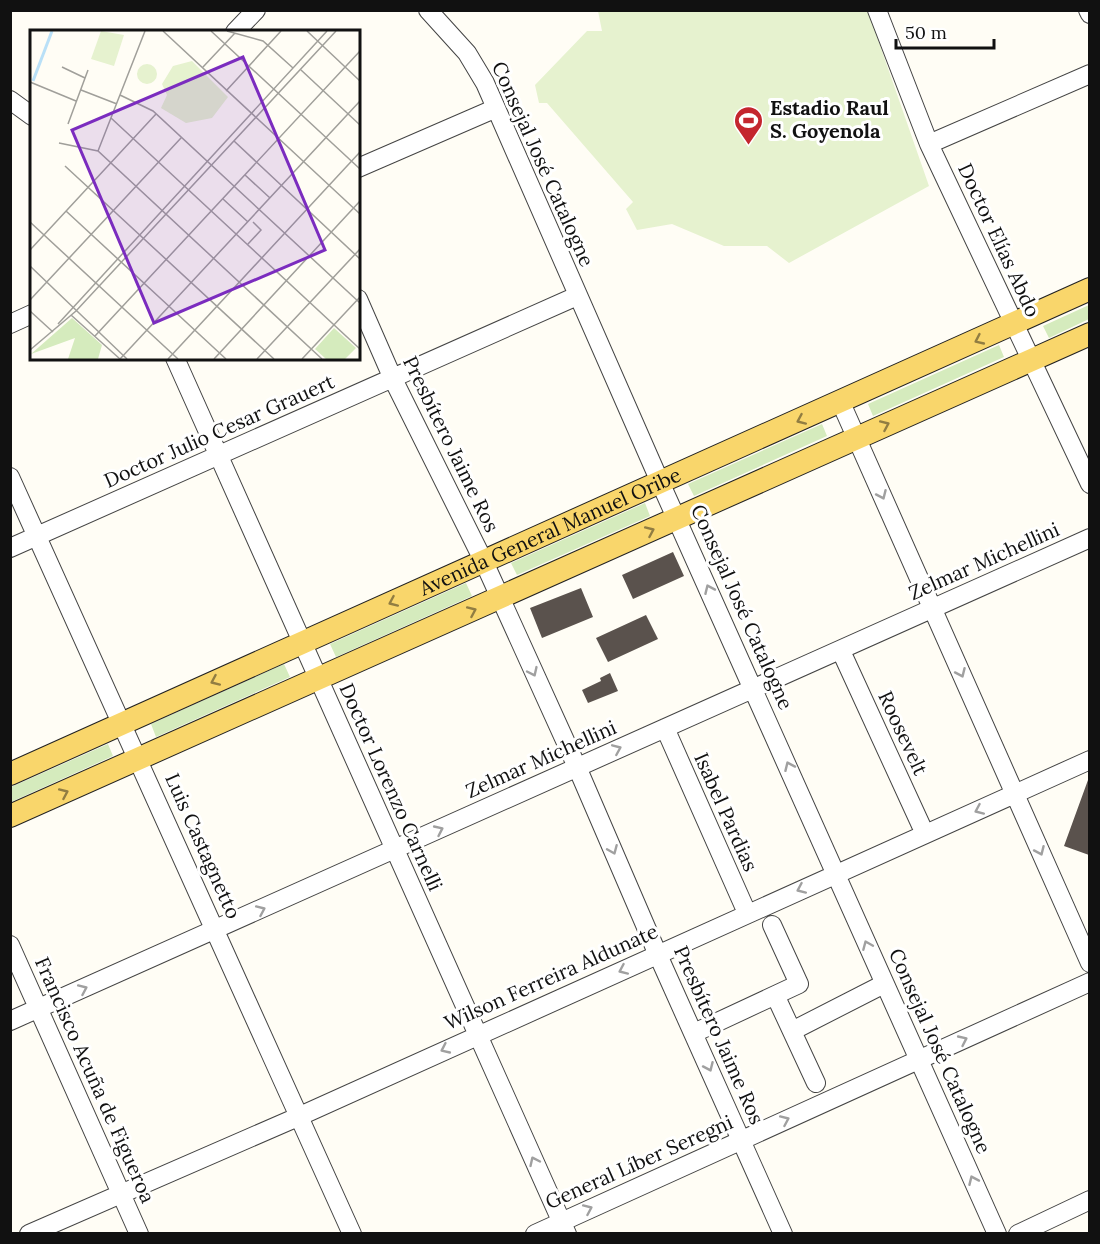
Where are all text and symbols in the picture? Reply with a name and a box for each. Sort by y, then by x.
scale bar [896,12,994,50]
text: 50 m [905,21,947,44]
inset map [30,30,360,360]
street label: Consejal José Catalogne [487,57,600,270]
place label: Estadio Raul S. Goyenola [770,95,889,143]
sports icon: Estadio Raul S. Goyenola [733,104,765,146]
street label: Doctor Elías Abdo [953,159,1046,321]
one-way arrow [974,333,985,345]
street label: Presbítero Jaime Ros [398,352,505,536]
street label: Doctor Julio Cesar Grauert [100,368,338,493]
one-way arrow [797,413,808,425]
one-way arrow [879,420,890,432]
street label: Avenida General Manuel Oribe [414,461,685,601]
one-way arrow [874,489,886,500]
street label: Consejal José Catalogne [686,500,799,713]
street label: Zelmar Michellini [905,516,1063,605]
one-way arrow [644,526,655,538]
one-way arrow [704,584,716,595]
one-way arrow [388,595,399,607]
one-way arrow [466,606,477,618]
one-way arrow [526,666,538,677]
one-way arrow [954,667,966,678]
one-way arrow [210,674,221,686]
street label: Doctor Lorenzo Carnelli [334,679,449,895]
street label: Roosevelt [873,687,934,779]
street label: Zelmar Michellini [462,714,620,803]
one-way arrow [610,745,621,757]
street label: Isabel Pardias [689,749,764,875]
one-way arrow [784,762,796,773]
street label: Luis Castagnetto [160,769,247,922]
one-way arrow [57,788,68,800]
one-way arrow [974,802,985,814]
one-way arrow [433,825,444,837]
one-way arrow [606,844,618,855]
one-way arrow [1033,845,1045,856]
one-way arrow [796,882,807,894]
one-way arrow [255,905,266,917]
street label: Wilson Ferreira Aldunate [440,918,662,1035]
one-way arrow [863,940,875,951]
street label: Presbítero Jaime Ros [669,942,770,1128]
street label: Consejal José Catalogne [884,944,997,1157]
street label: Francisco Acuña de Figueroa [30,953,161,1207]
one-way arrow [619,963,630,975]
one-way arrow [77,984,88,996]
one-way arrow [956,1035,967,1047]
one-way arrow [440,1042,451,1054]
one-way arrow [702,1061,714,1072]
street label: General Líber Seregni [541,1109,736,1214]
one-way arrow [779,1116,790,1128]
one-way arrow [529,1157,541,1168]
one-way arrow [969,1175,981,1186]
one-way arrow [582,1205,593,1217]

